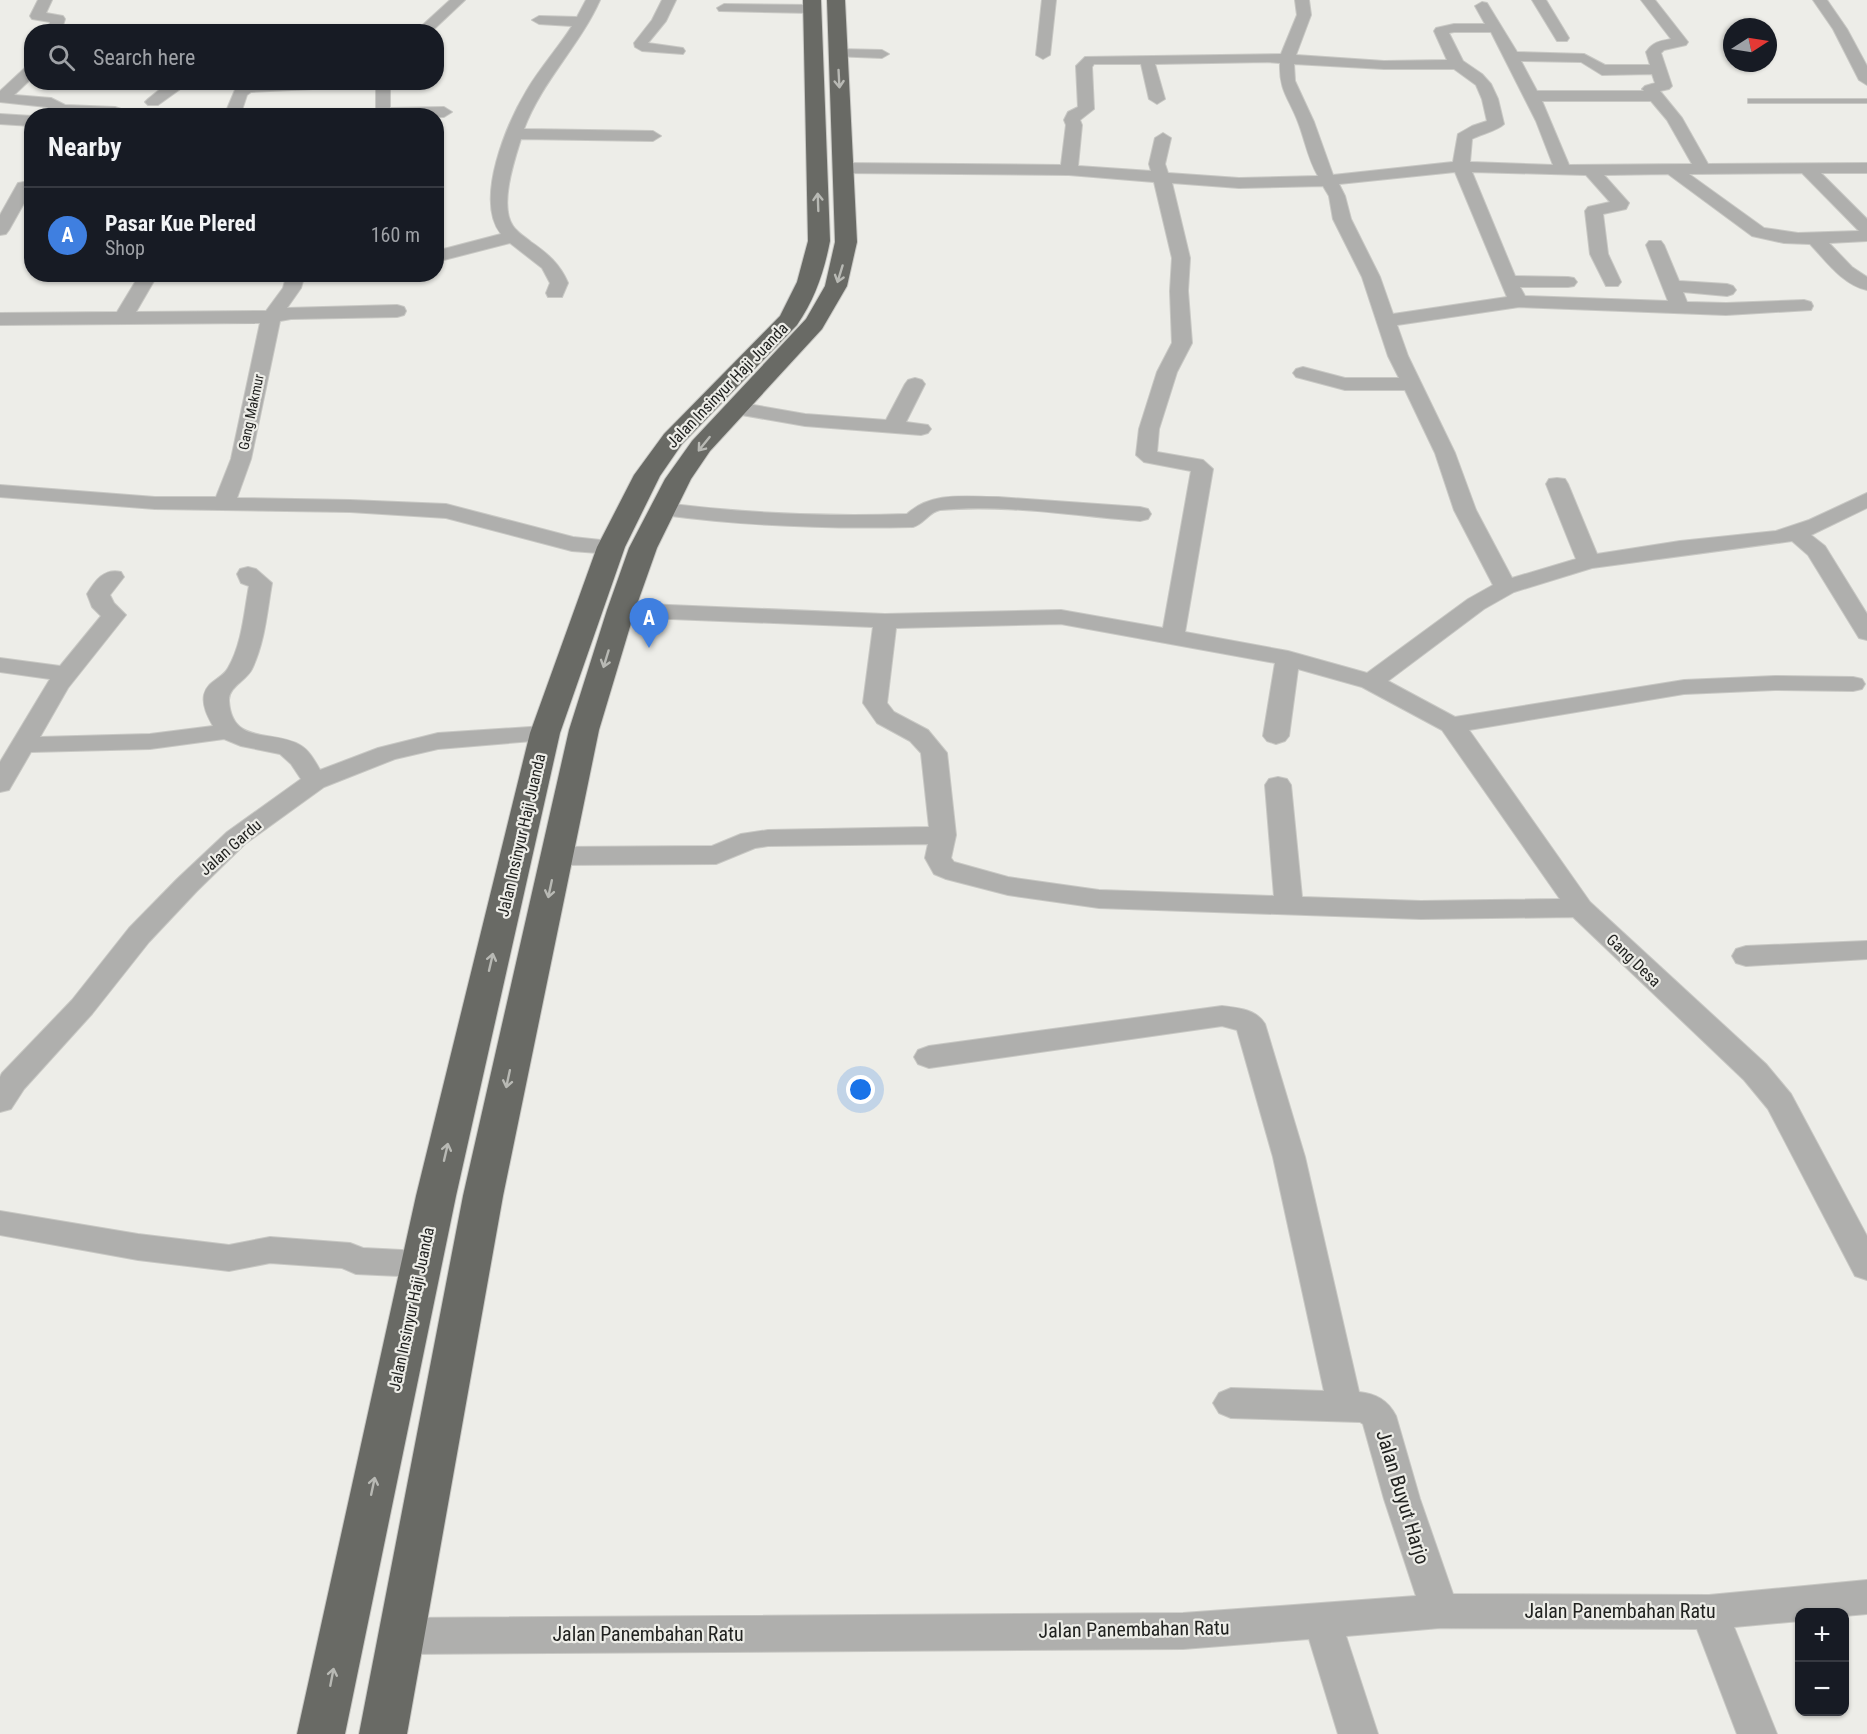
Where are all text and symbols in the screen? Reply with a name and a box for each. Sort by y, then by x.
north arrow [1723,18,1777,72]
search box [24,24,444,90]
icon: search [45,41,78,74]
text: Search here [93,45,195,70]
one-way arrow [833,69,844,89]
text: Nearby [48,132,122,162]
one-way arrow [812,192,823,212]
text: Pasar Kue Plered [105,211,256,236]
text: A [62,223,73,247]
text: 160 m [371,223,420,247]
text: Shop [105,236,145,260]
one-way arrow [834,264,845,283]
street label: Jalan Insinyur Haji Juanda [663,319,792,452]
street label: Gang Makmur [235,373,267,451]
one-way arrow [697,436,710,452]
pin: A [630,598,668,648]
one-way arrow [600,649,611,668]
street label: Jalan Insinyur Haji Juanda [493,752,549,918]
street label: Jalan Gardu [196,815,265,879]
one-way arrow [543,879,555,898]
street label: Gang Desa [1603,930,1665,991]
one-way arrow [486,953,497,972]
one-way arrow [502,1069,514,1088]
your location [846,1075,875,1104]
one-way arrow [441,1143,453,1162]
street label: Jalan Insinyur Haji Juanda [385,1226,438,1393]
street label: Jalan Buyut Harjo [1371,1427,1435,1567]
one-way arrow [367,1477,379,1496]
street label: Jalan Panembahan Ratu [1524,1599,1716,1623]
map controls [1795,1608,1849,1716]
button: + [1795,1608,1849,1662]
street label: Jalan Panembahan Ratu [1038,1615,1230,1643]
street label: Jalan Panembahan Ratu [552,1622,744,1646]
button: − [1795,1662,1849,1716]
one-way arrow [327,1667,338,1687]

